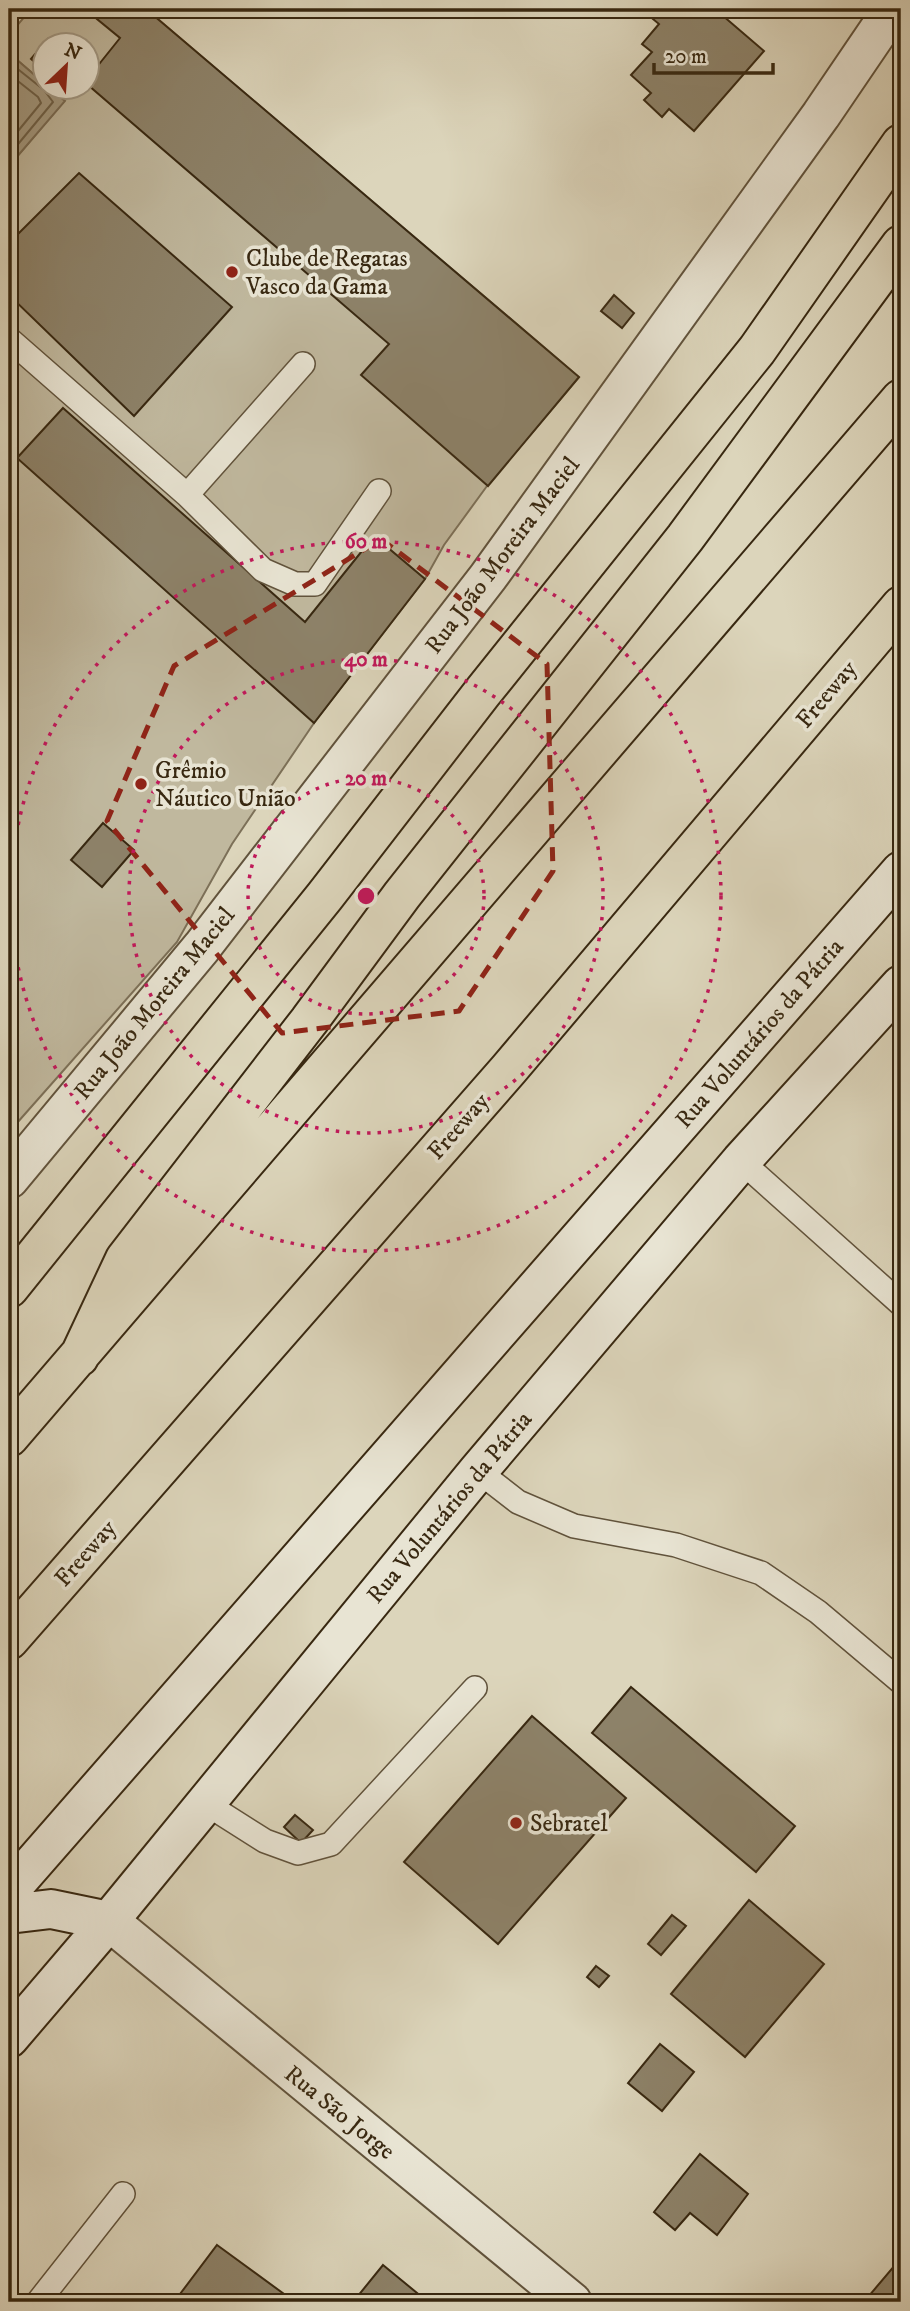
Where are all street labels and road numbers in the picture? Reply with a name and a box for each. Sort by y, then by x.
street label: Rua João Moreira Maciel [419,451,587,660]
street label: Freeway [790,654,864,735]
street label: Rua João Moreira Maciel [68,901,242,1106]
street label: Rua Voluntários da Pátria [669,932,851,1135]
street label: Freeway [421,1087,496,1166]
street label: Rua Voluntários da Pátria [361,1405,539,1610]
street label: Freeway [48,1514,123,1593]
street label: Rua São Jorge [278,2059,401,2167]

